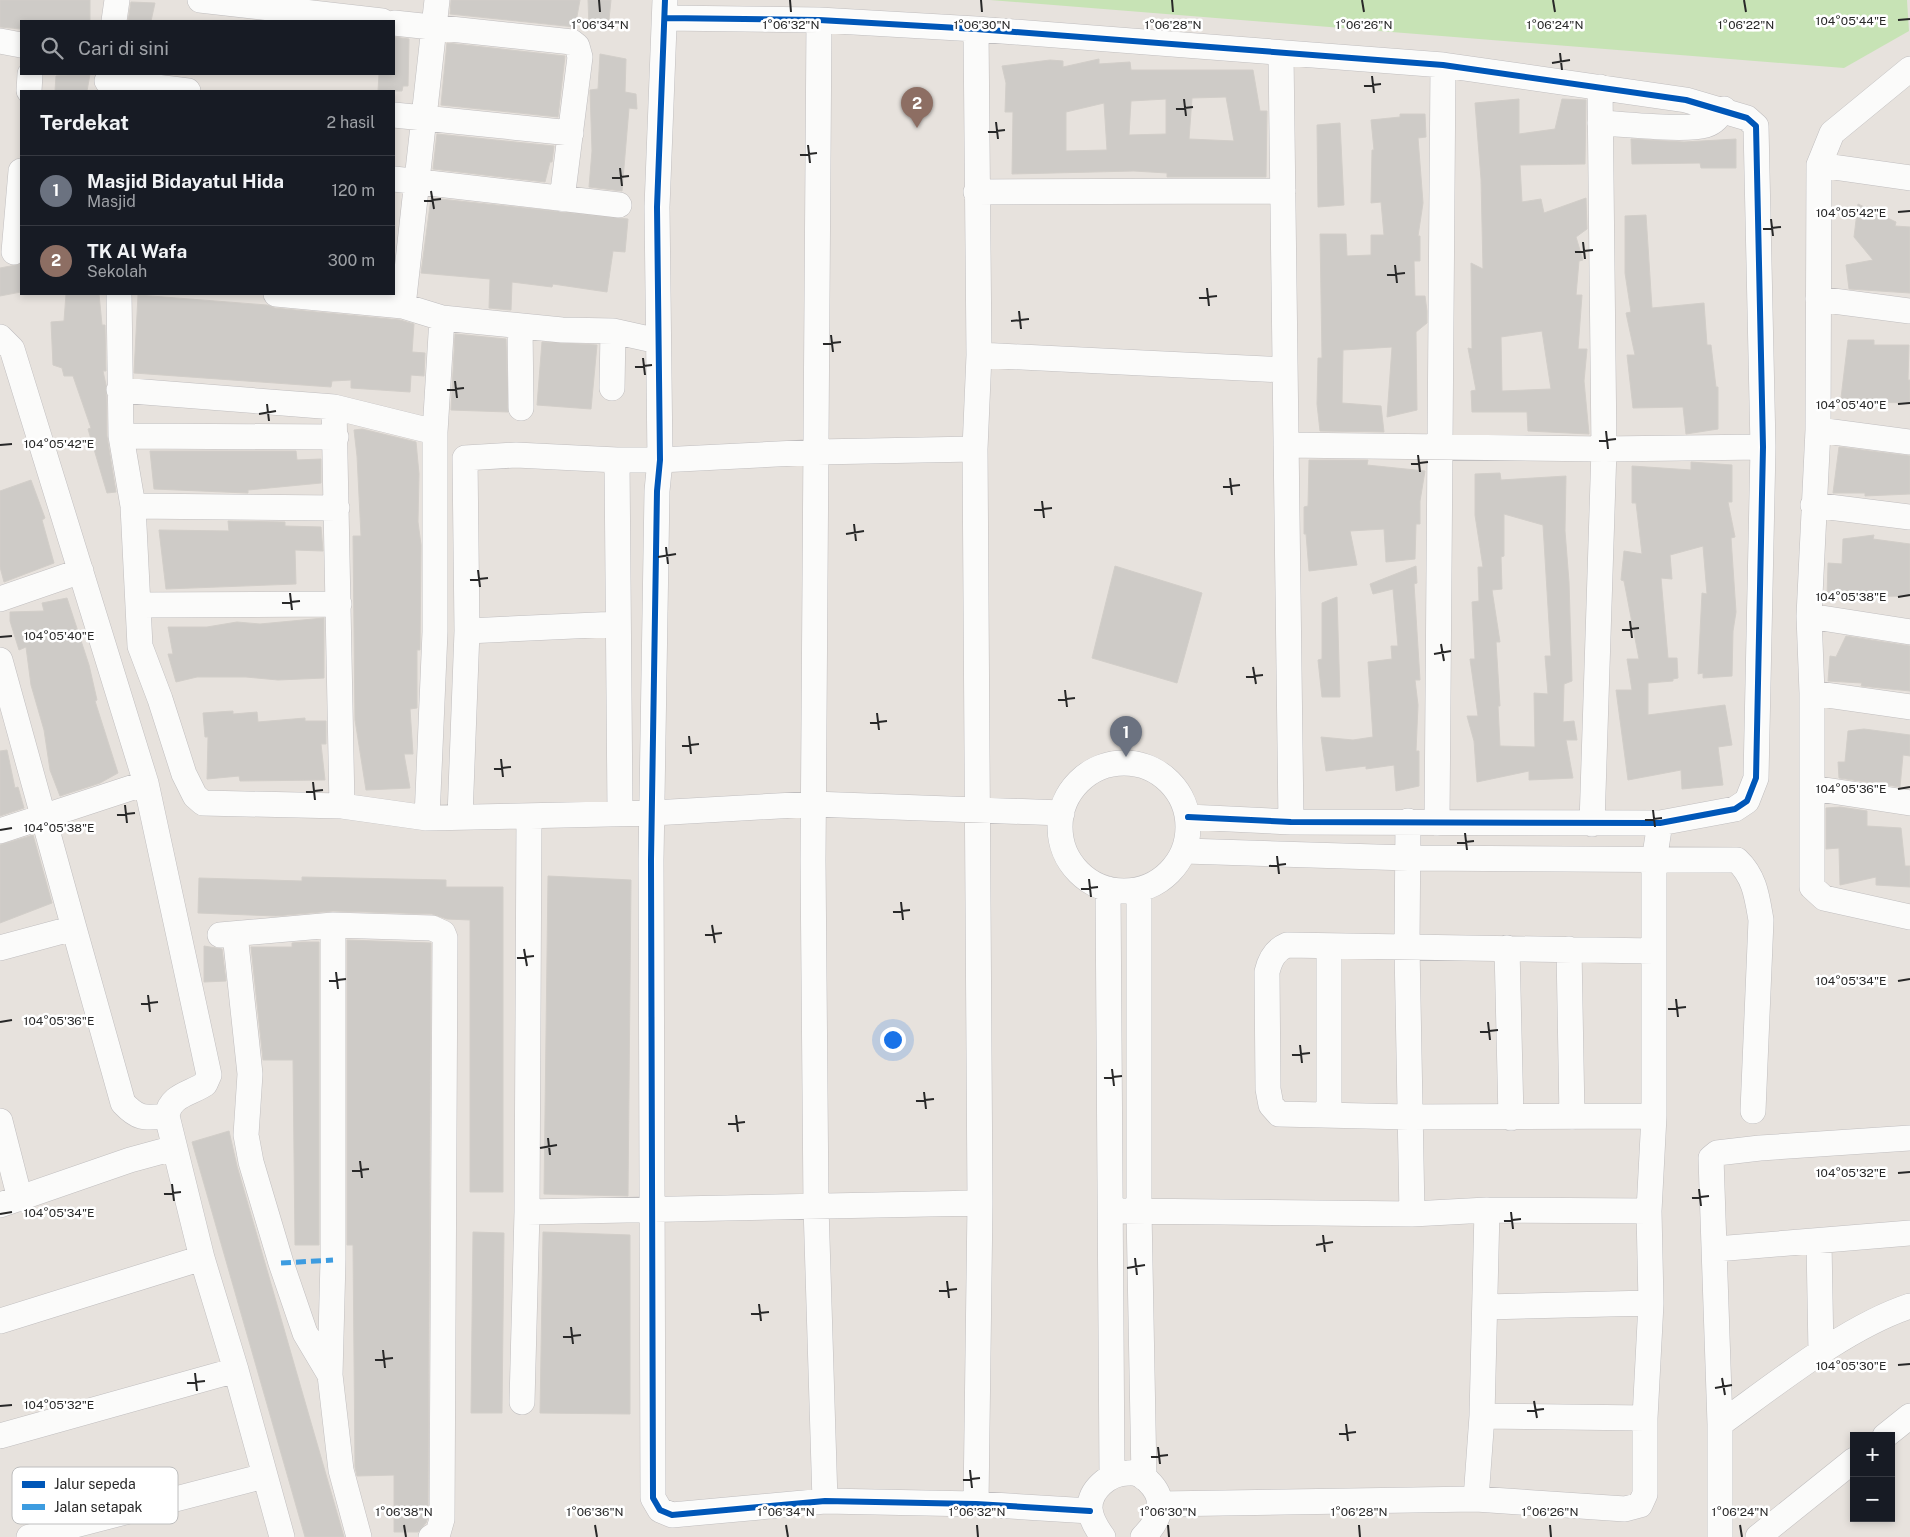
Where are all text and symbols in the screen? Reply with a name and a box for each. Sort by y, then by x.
text: 104°05'44"E [1816,14,1886,28]
text: 1°06'34"N [571,18,629,32]
text: 1°06'32"N [762,18,820,32]
text: 1°06'30"N [953,18,1011,32]
text: 1°06'28"N [1144,18,1202,32]
text: 1°06'26"N [1336,18,1392,32]
text: 1°06'24"N [1527,18,1584,32]
text: 1°06'22"N [1718,18,1774,32]
search box [20,20,395,75]
icon: search [38,34,66,62]
text: Cari di sini [78,37,169,59]
pin: 2 [901,87,933,128]
text: Terdekat [40,110,129,135]
text: 2 hasil [327,113,375,132]
text: Masjid Bidayatul Hida [87,170,284,192]
text: 1 [53,181,59,200]
text: 120 m [331,181,375,200]
text: Masjid [87,192,136,211]
text: 104°05'42"E [1816,206,1886,220]
text: TK Al Wafa [87,240,187,262]
text: 2 [51,251,61,270]
text: 300 m [328,251,375,270]
text: Sekolah [87,262,147,281]
text: 104°05'40"E [1816,398,1886,412]
text: 104°05'42"E [24,437,94,451]
text: 104°05'38"E [1815,590,1887,604]
text: 104°05'40"E [24,629,94,643]
pin: 1 [1110,716,1142,757]
text: 104°05'36"E [1816,782,1886,796]
text: 104°05'38"E [23,821,95,835]
text: 104°05'34"E [1816,974,1886,988]
text: 104°05'36"E [24,1014,94,1028]
your location [880,1027,906,1053]
text: 104°05'32"E [1816,1166,1886,1180]
text: 104°05'34"E [24,1206,94,1220]
text: 104°05'30"E [1816,1359,1886,1373]
text: 104°05'32"E [24,1398,94,1412]
map controls [1850,1432,1895,1522]
button: + [1850,1432,1895,1477]
legend [12,1467,178,1524]
text: Jalur sepeda [54,1476,136,1492]
button: − [1850,1477,1895,1522]
text: Jalan setapak [54,1499,142,1515]
text: 1°06'38"N [375,1505,433,1519]
text: 1°06'36"N [566,1505,624,1519]
text: 1°06'34"N [757,1505,815,1519]
text: 1°06'32"N [948,1505,1006,1519]
text: 1°06'30"N [1139,1505,1197,1519]
text: 1°06'28"N [1330,1505,1388,1519]
text: 1°06'26"N [1522,1505,1578,1519]
text: 1°06'24"N [1712,1505,1769,1519]

